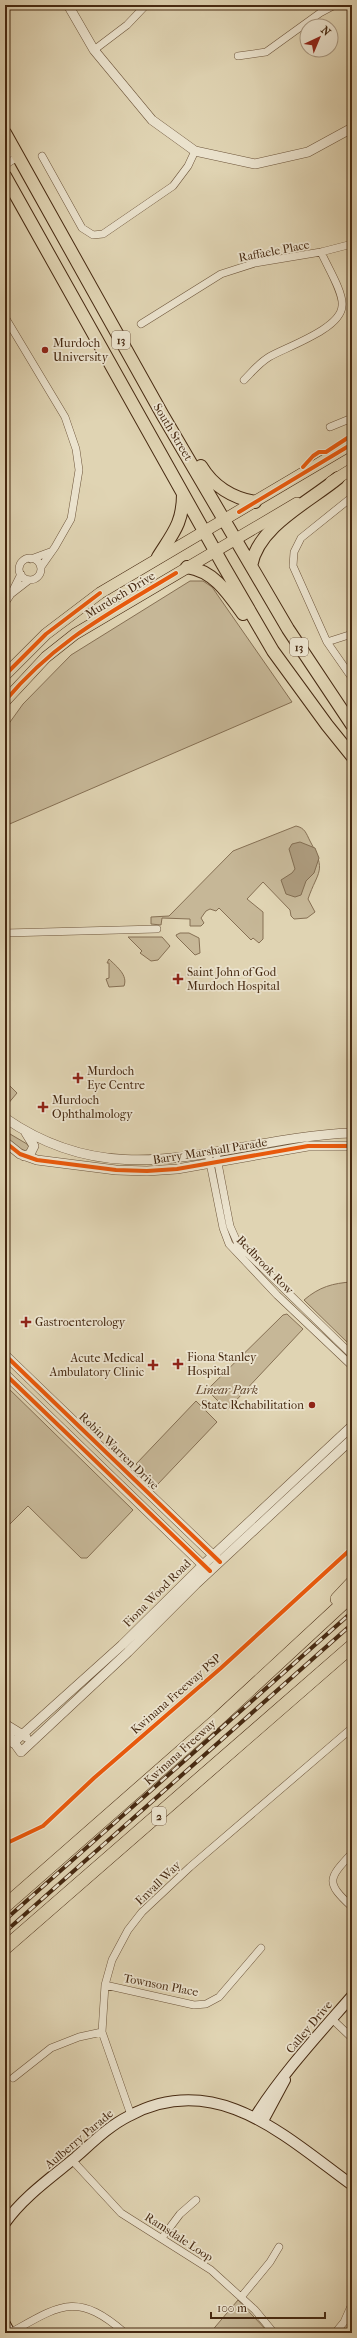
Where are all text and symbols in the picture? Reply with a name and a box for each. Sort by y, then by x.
north arrow [299,18,339,58]
text: N [318,24,334,39]
street label: Raffaele Place [237,237,311,265]
road number: 13 [112,331,130,349]
place label: Murdoch University [53,336,109,364]
marker: Murdoch University [40,345,50,355]
street label: South Street [150,401,196,464]
street label: Murdoch Drive [82,569,158,621]
road number: 13 [290,638,308,656]
place label: Saint John of God Murdoch Hospital [187,965,280,993]
marker: Saint John of God Murdoch Hospital [172,973,184,985]
place label: Murdoch Eye Centre [87,1064,145,1092]
marker: Murdoch Eye Centre [72,1072,84,1084]
place label: Murdoch Ophthalmology [52,1093,133,1121]
marker: Murdoch Ophthalmology [37,1101,49,1113]
street label: Barry Marshall Parade [152,1135,268,1167]
street label: Bedbrook Row [234,1233,297,1298]
place label: Gastroenterology [35,1315,126,1329]
marker: Gastroenterology [20,1316,32,1328]
place label: Fiona Stanley Hospital [187,1350,257,1378]
place label: Acute Medical Ambulatory Clinic [48,1351,145,1379]
marker: Fiona Stanley Hospital [172,1358,184,1370]
marker: Acute Medical Ambulatory Clinic [147,1359,159,1371]
park label: Linear Park [195,1383,258,1397]
place label: State Rehabilitation [201,1398,304,1412]
marker: State Rehabilitation [307,1400,317,1410]
street label: Robin Warren Drive [76,1409,162,1493]
street label: Fiona Wood Road [120,1556,194,1630]
street label: Kwinana Freeway PSP [128,1651,224,1737]
street label: Kwinana Freeway [141,1716,219,1788]
road number: 2 [152,1807,166,1825]
street label: Envall Way [132,1858,184,1908]
street label: Townson Place [122,1971,200,1999]
street label: Calley Drive [283,1998,335,2056]
street label: Aulberry Parade [41,2106,116,2172]
street label: Ramsdale Loop [142,2210,216,2265]
scale bar [211,2294,325,2320]
text: 100 m [217,2301,247,2315]

